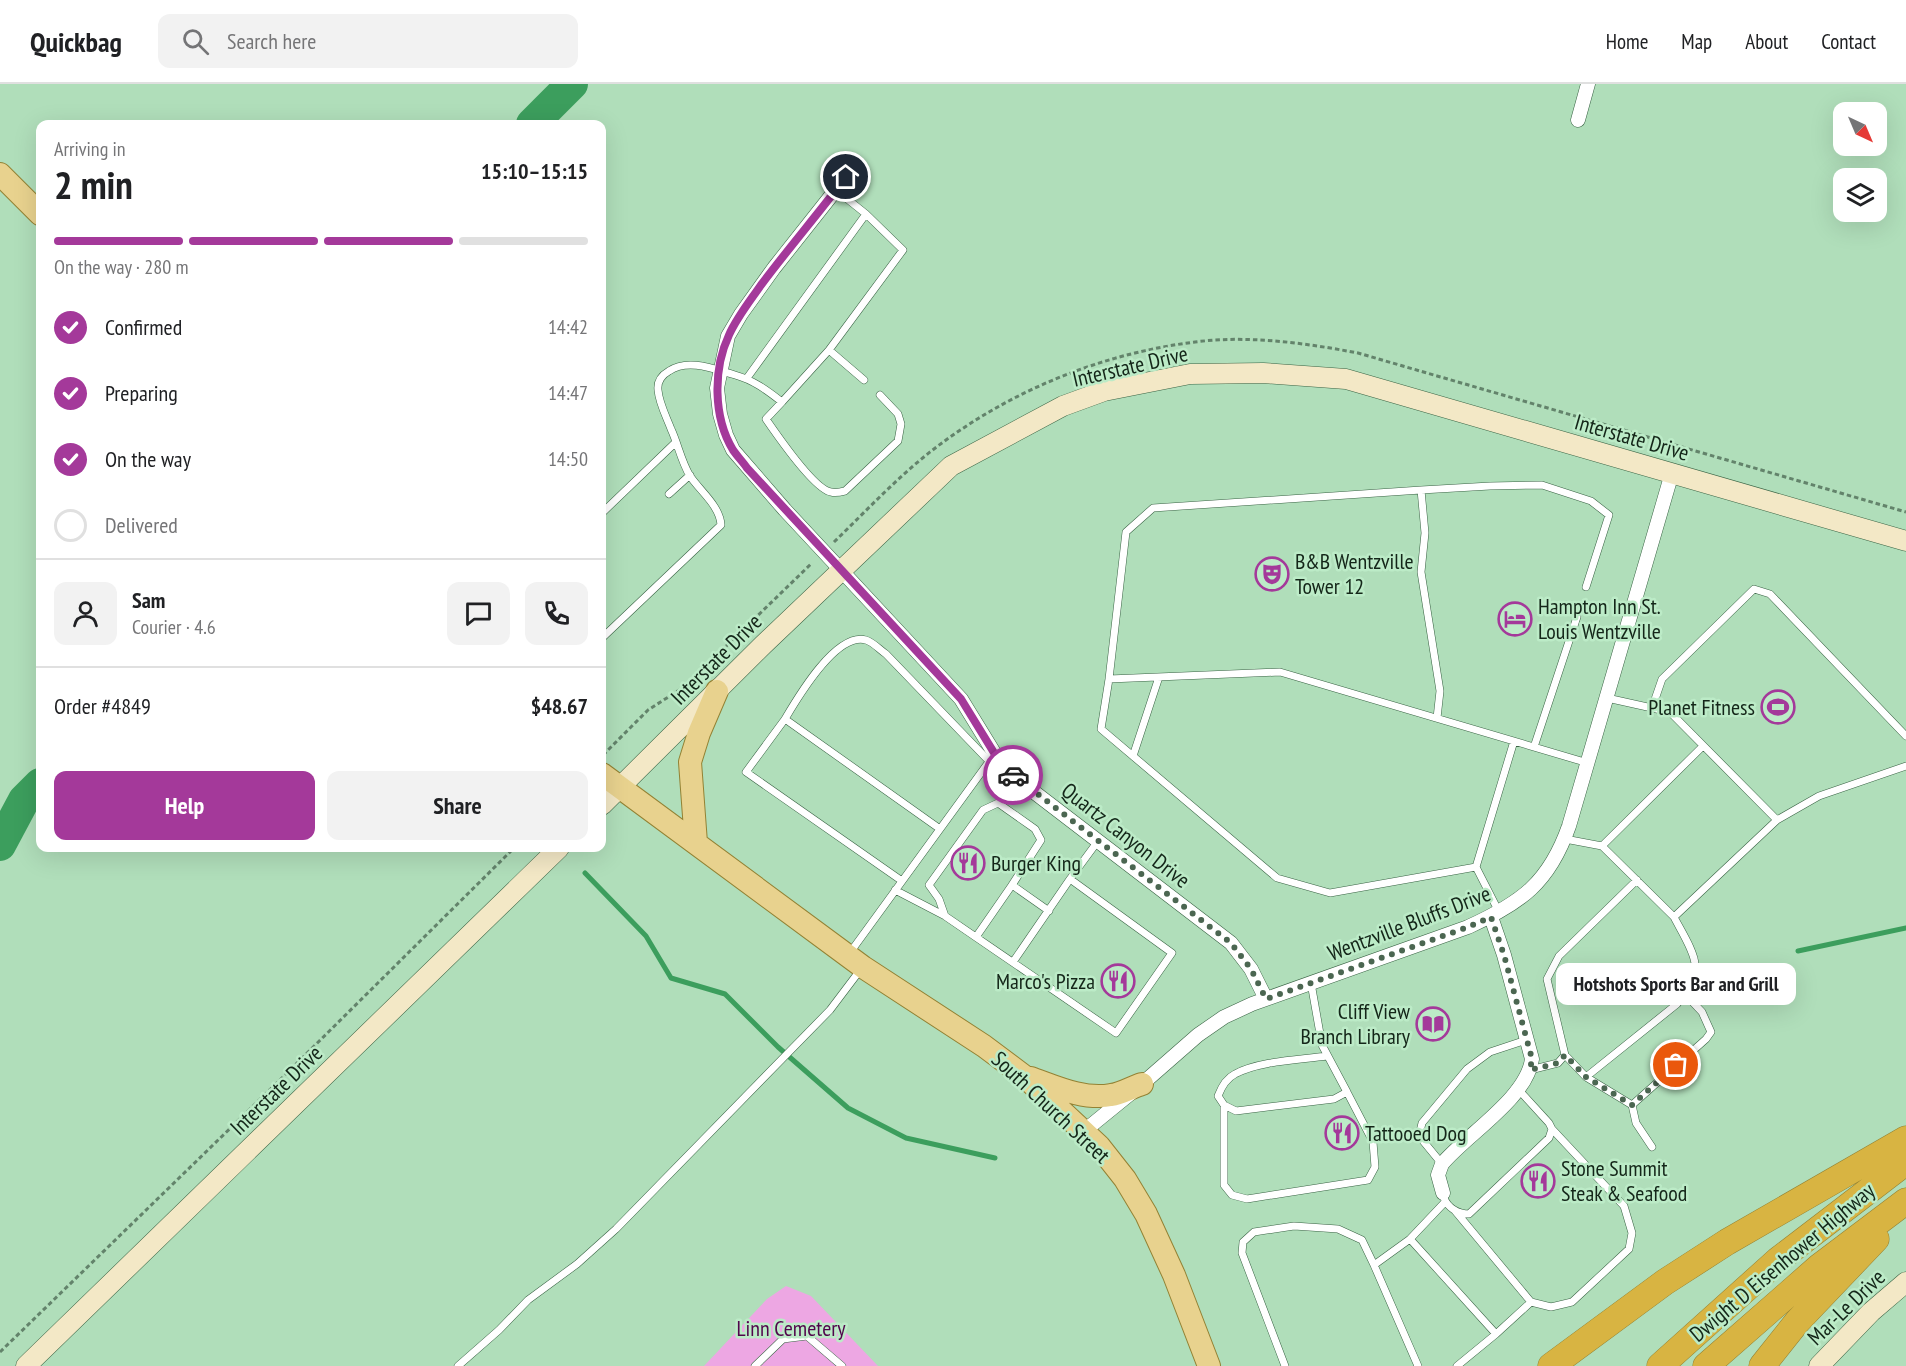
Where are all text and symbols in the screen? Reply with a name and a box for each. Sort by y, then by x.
search box [158,14,578,68]
text: Quickbag [30,23,122,60]
icon: search [179,25,212,58]
text: Search here [227,27,316,55]
text: Home [1606,28,1648,55]
text: Map [1681,28,1712,55]
text: About [1745,28,1788,55]
text: Contact [1821,28,1876,55]
north arrow [1833,102,1887,156]
map controls [1833,102,1887,222]
text: Arriving in [54,136,126,162]
pin [820,151,871,202]
text: 15:10–15:15 [481,157,588,185]
text: 2 min [54,159,133,210]
icon: home [829,160,862,193]
button: layers [1833,168,1887,222]
text: On the way · 280 m [54,254,189,280]
icon: check [54,311,87,344]
text: Confirmed [105,313,182,341]
text: 14:42 [548,314,588,340]
street label: Interstate Drive [1070,339,1190,393]
icon: check [54,377,87,410]
text: Preparing [105,379,178,407]
text: 14:47 [548,380,588,406]
street label: Interstate Drive [1572,407,1692,467]
icon: check [54,443,87,476]
text: On the way [105,445,191,473]
text: 14:50 [548,446,588,472]
text: Delivered [105,511,178,539]
place label: B&B Wentzville Tower 12 [1295,547,1414,600]
theatre icon: B&B Wentzville Tower 12 [1254,556,1290,592]
button: person [54,582,117,645]
button: chat [447,582,510,645]
button: phone [525,582,588,645]
text: Sam [132,586,165,614]
place label: Hampton Inn St. Louis Wentzville [1538,592,1661,645]
hotel icon: Hampton Inn St. Louis Wentzville [1497,601,1533,637]
street label: Interstate Drive [664,607,768,711]
text: Courier · 4.6 [132,614,216,640]
sports icon: Planet Fitness [1760,689,1796,725]
text: Order #4849 [54,692,151,720]
text: $48.67 [531,692,588,720]
place label: Planet Fitness [1648,693,1755,721]
courier [983,745,1043,805]
icon: car [997,759,1030,792]
button: Help [54,771,315,840]
button: Share [327,771,588,840]
street label: Quartz Canyon Drive [1056,776,1196,894]
restaurant icon: Burger King [950,845,986,881]
place label: Burger King [991,849,1081,877]
street label: Wentzville Bluffs Drive [1324,879,1494,967]
restaurant icon: Marco's Pizza [1100,963,1136,999]
callout: Hotshots Sports Bar and Grill [1556,963,1796,1005]
place label: Marco's Pizza [996,967,1095,995]
text: Hotshots Sports Bar and Grill [1573,971,1779,997]
place label: Cliff View Branch Library [1300,997,1411,1050]
library icon: Cliff View Branch Library [1415,1006,1451,1042]
street label: Interstate Drive [224,1039,328,1141]
pin [1650,1039,1701,1090]
street label: South Church Street [986,1045,1116,1169]
icon: bag [1659,1048,1692,1081]
restaurant icon: Tattooed Dog [1324,1115,1360,1151]
place label: Tattooed Dog [1365,1119,1467,1147]
place label: Stone Summit Steak & Seafood [1561,1154,1687,1207]
restaurant icon: Stone Summit Steak & Seafood [1520,1163,1556,1199]
street label: Dwight D Eisenhower Highway [1684,1176,1881,1348]
street label: Mar-Le Drive [1801,1263,1891,1351]
park label: Linn Cemetery [736,1314,846,1342]

